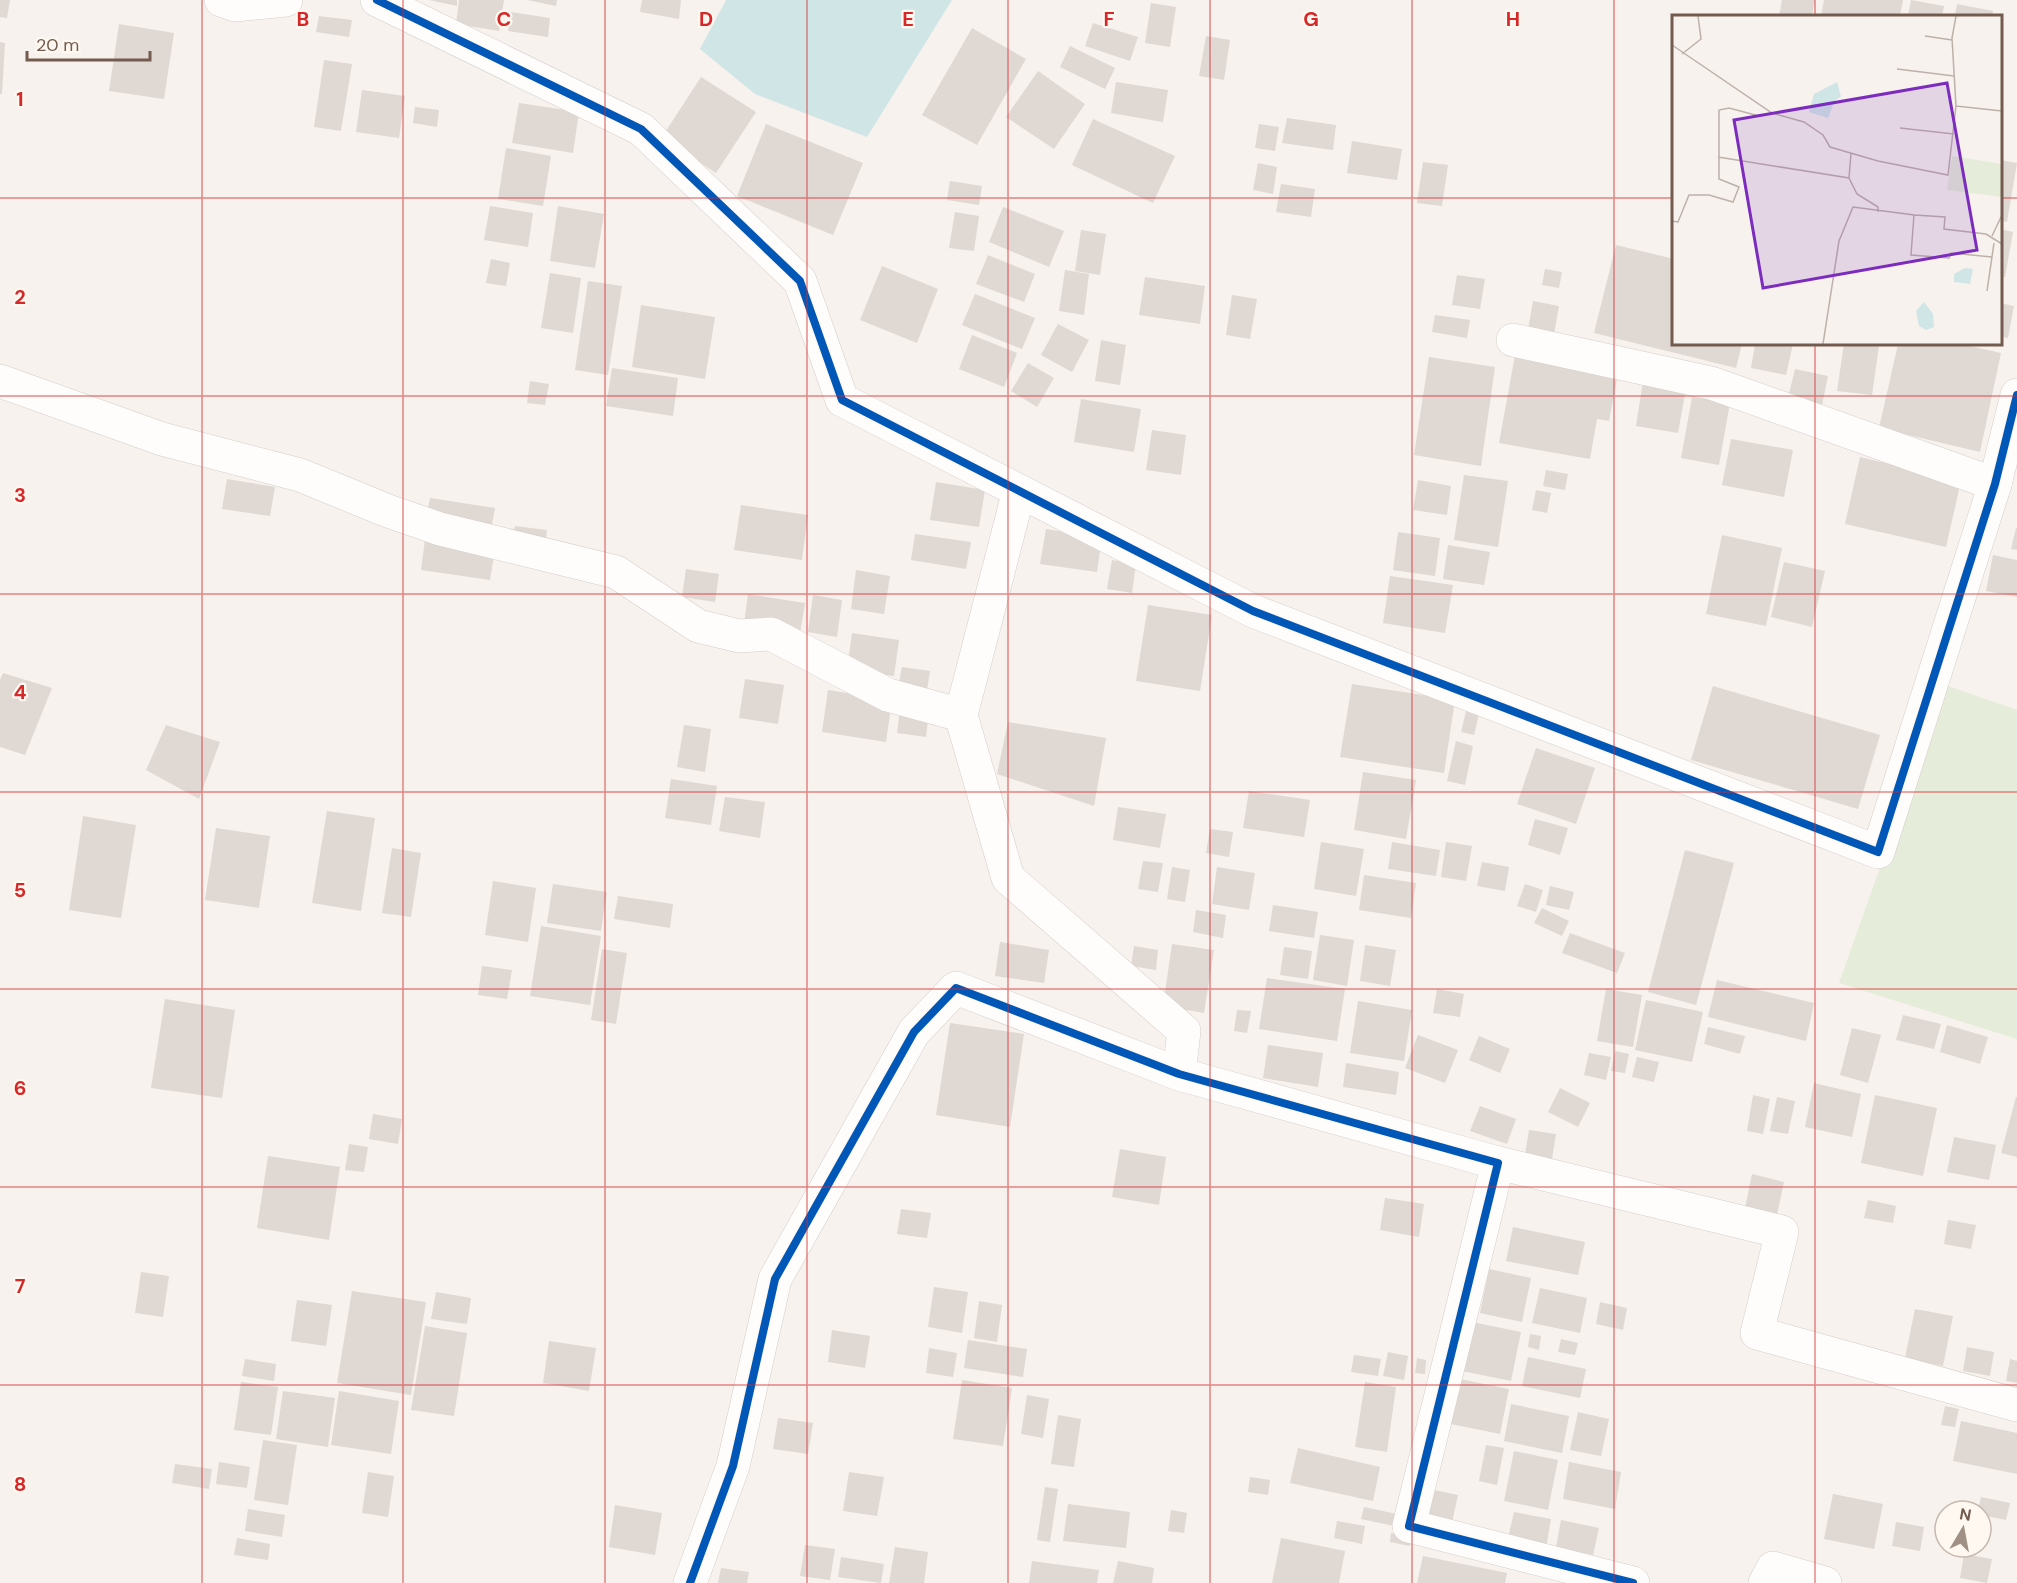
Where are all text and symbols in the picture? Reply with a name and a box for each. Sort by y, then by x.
text: B [297,6,309,32]
text: C [497,6,511,32]
text: D [699,6,713,32]
text: E [902,6,914,32]
text: F [1103,6,1115,32]
text: G [1303,6,1319,32]
text: H [1506,6,1520,32]
inset map [1672,15,2002,345]
scale bar [27,24,150,62]
text: 20 m [36,33,79,57]
text: 1 [16,86,24,112]
text: 2 [14,284,26,310]
text: 3 [14,482,26,508]
text: 4 [14,679,27,705]
text: 5 [14,877,26,903]
text: 6 [14,1075,26,1101]
text: 7 [15,1273,26,1299]
text: 8 [14,1471,26,1497]
north arrow [1933,1499,1993,1559]
text: N [1958,1503,1973,1526]

